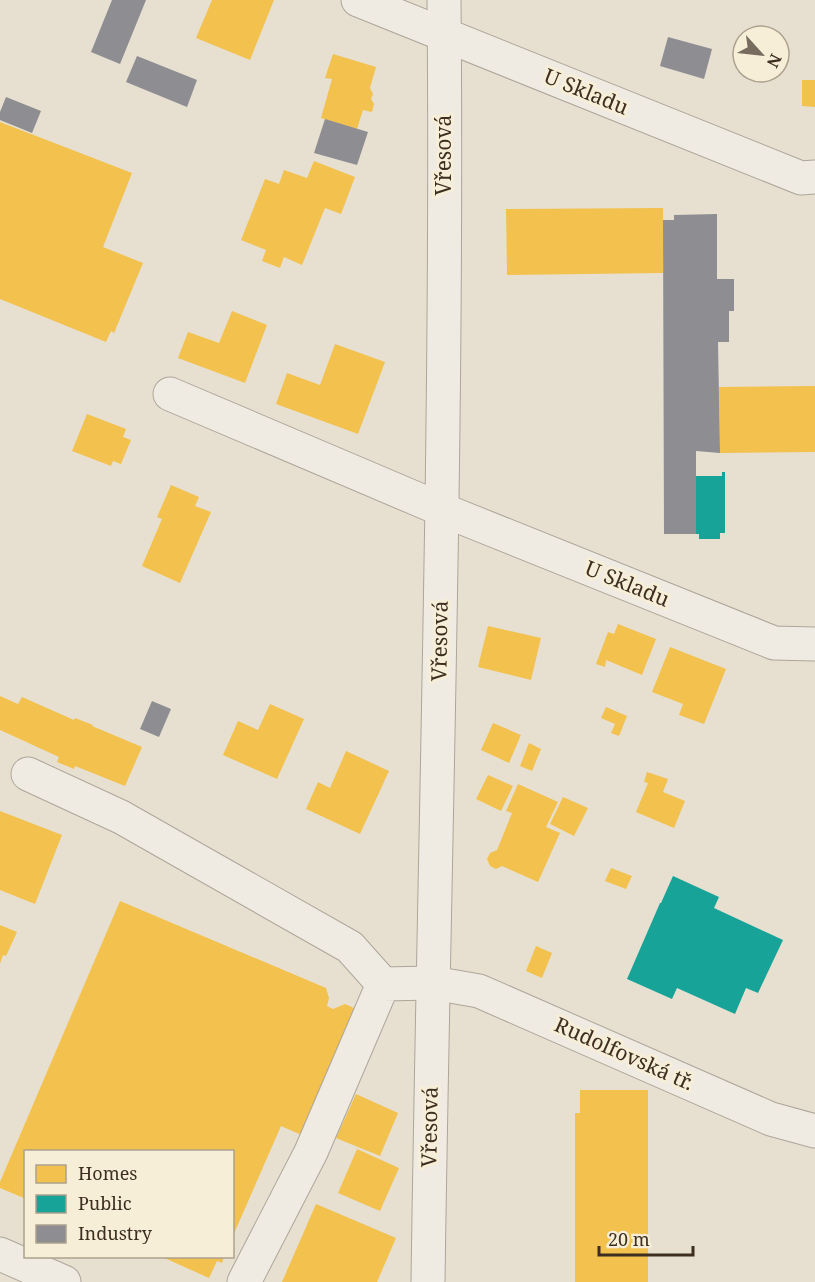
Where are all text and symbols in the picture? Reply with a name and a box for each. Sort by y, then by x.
north arrow [731,24,791,84]
text: N [762,50,787,72]
street label: U Skladu [540,61,633,121]
street label: Vřesová [429,115,457,195]
street label: U Skladu [581,553,674,613]
street label: Vřesová [424,600,454,682]
street label: Rudolfovská tř. [550,1010,698,1096]
street label: Vřesová [414,1086,444,1168]
legend [24,1150,234,1258]
text: Homes [78,1161,137,1185]
text: Public [78,1191,132,1215]
scale bar [599,1219,694,1257]
text: Industry [78,1221,153,1245]
text: 20 m [608,1227,650,1251]

